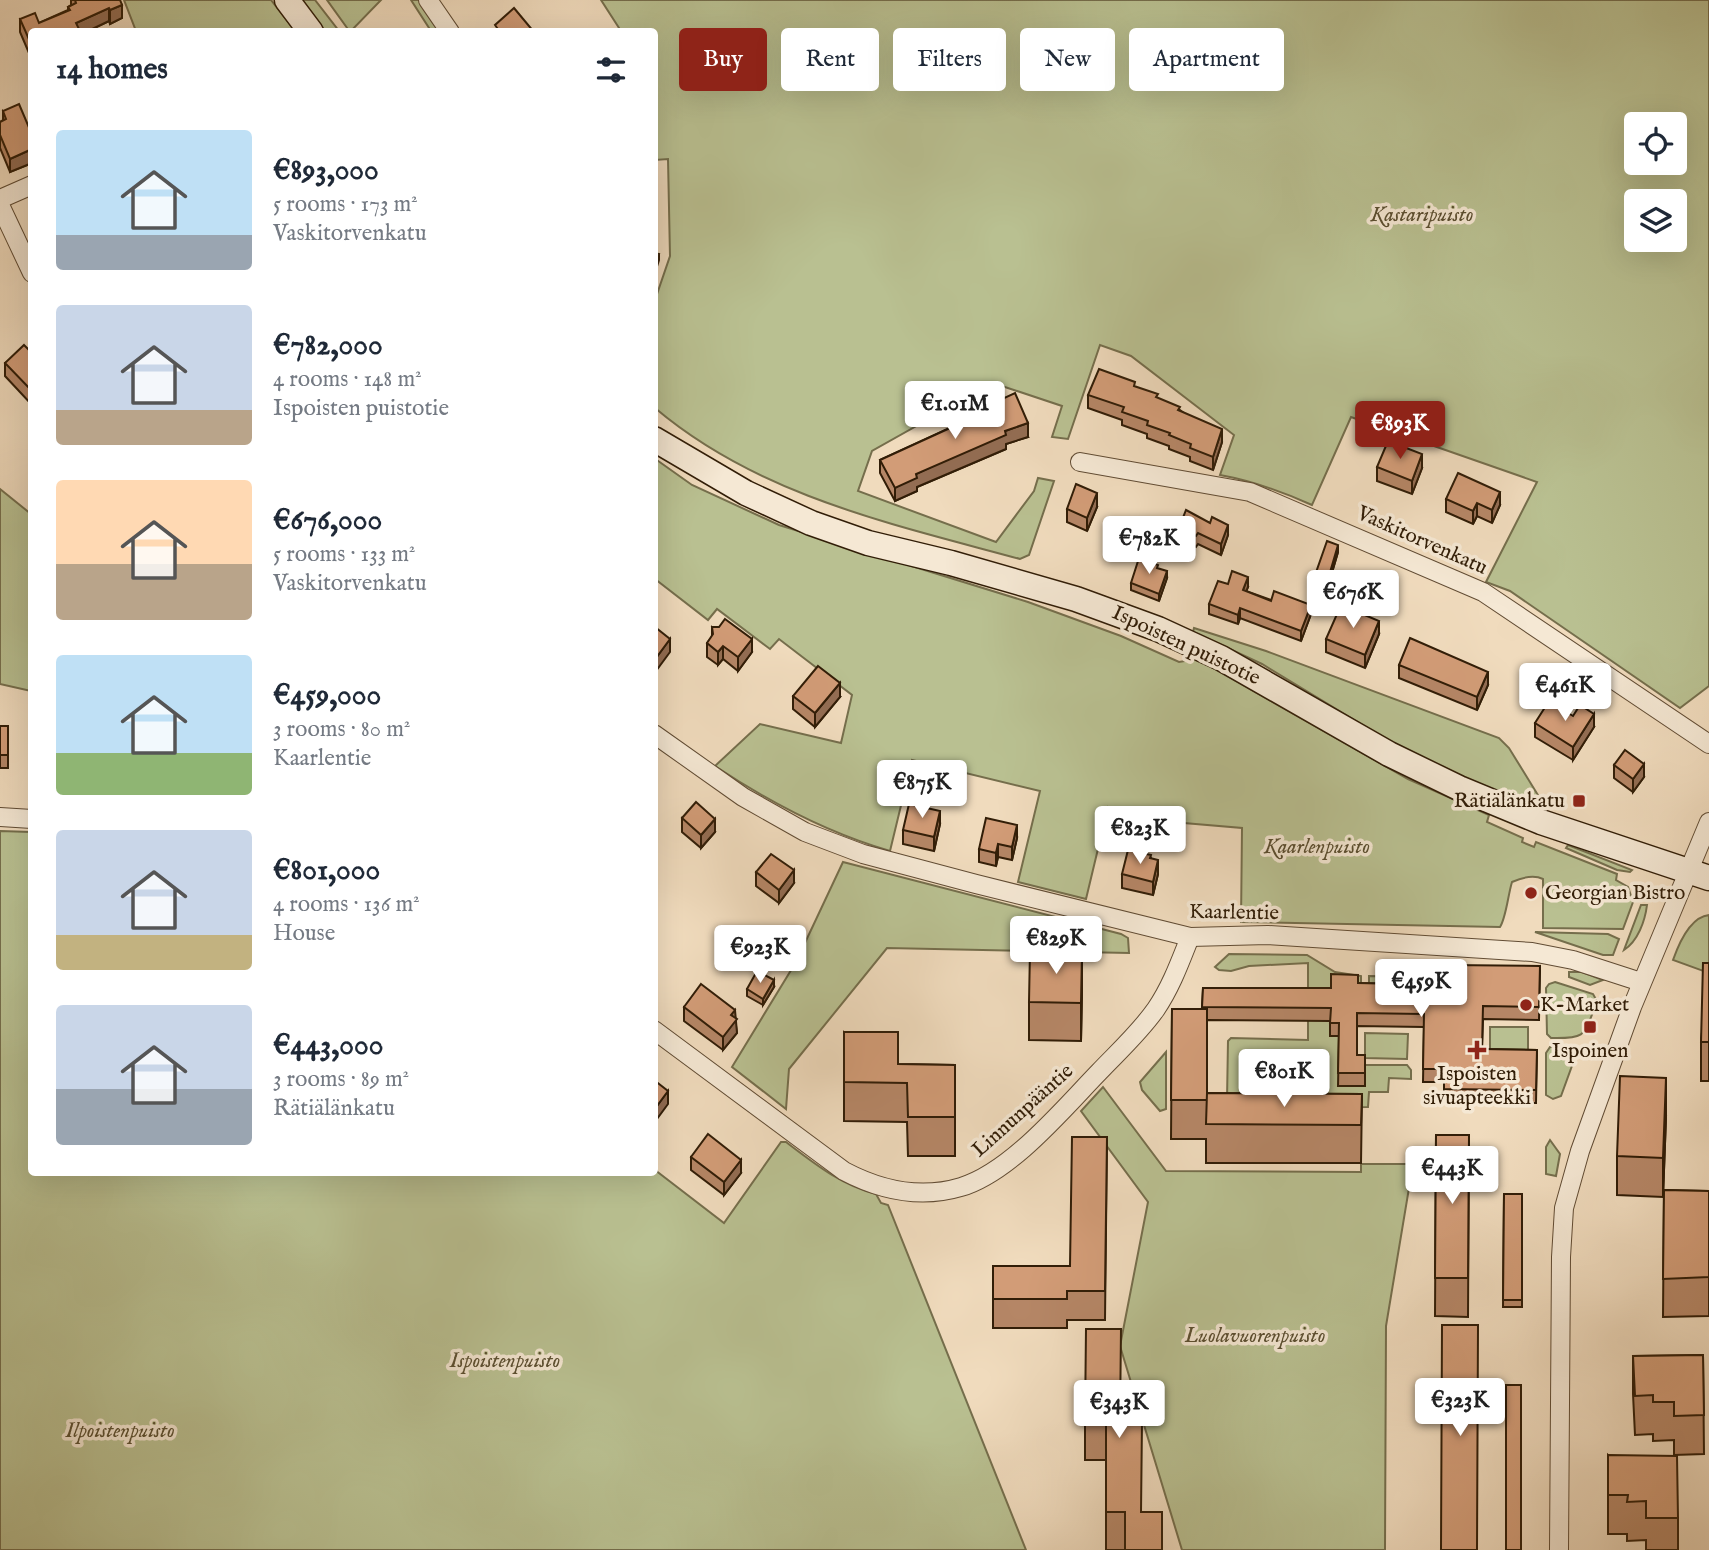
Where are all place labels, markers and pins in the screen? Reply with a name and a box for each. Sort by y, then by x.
pin: €1.01M [898,382,1012,441]
pin: €893K [1351,402,1449,461]
pin: €782K [1100,516,1198,576]
pin: €676K [1304,570,1402,630]
pin: €461K [1516,664,1614,723]
pin: €875K [873,760,971,820]
place label: Rätiälänkatu [1454,788,1565,815]
marker: Rätiälänkatu [1571,793,1587,809]
pin: €823K [1091,806,1189,866]
place label: Georgian Bistro [1545,880,1685,907]
marker: Georgian Bistro [1523,885,1539,901]
pin: €829K [1007,916,1105,976]
pin: €923K [711,926,809,985]
pin: €459K [1372,960,1470,1019]
place label: K-Market [1540,992,1629,1019]
marker: K-Market [1518,997,1534,1013]
marker: Ispoinen [1582,1019,1598,1035]
place label: Ispoinen [1552,1038,1628,1065]
marker: Ispoisten sivuapteekki [1469,1042,1485,1058]
pin: €801K [1235,1050,1333,1109]
place label: Ispoisten sivuapteekki [1423,1061,1531,1112]
pin: €443K [1403,1146,1501,1206]
pin: €323K [1411,1378,1509,1438]
pin: €343K [1070,1380,1168,1440]

